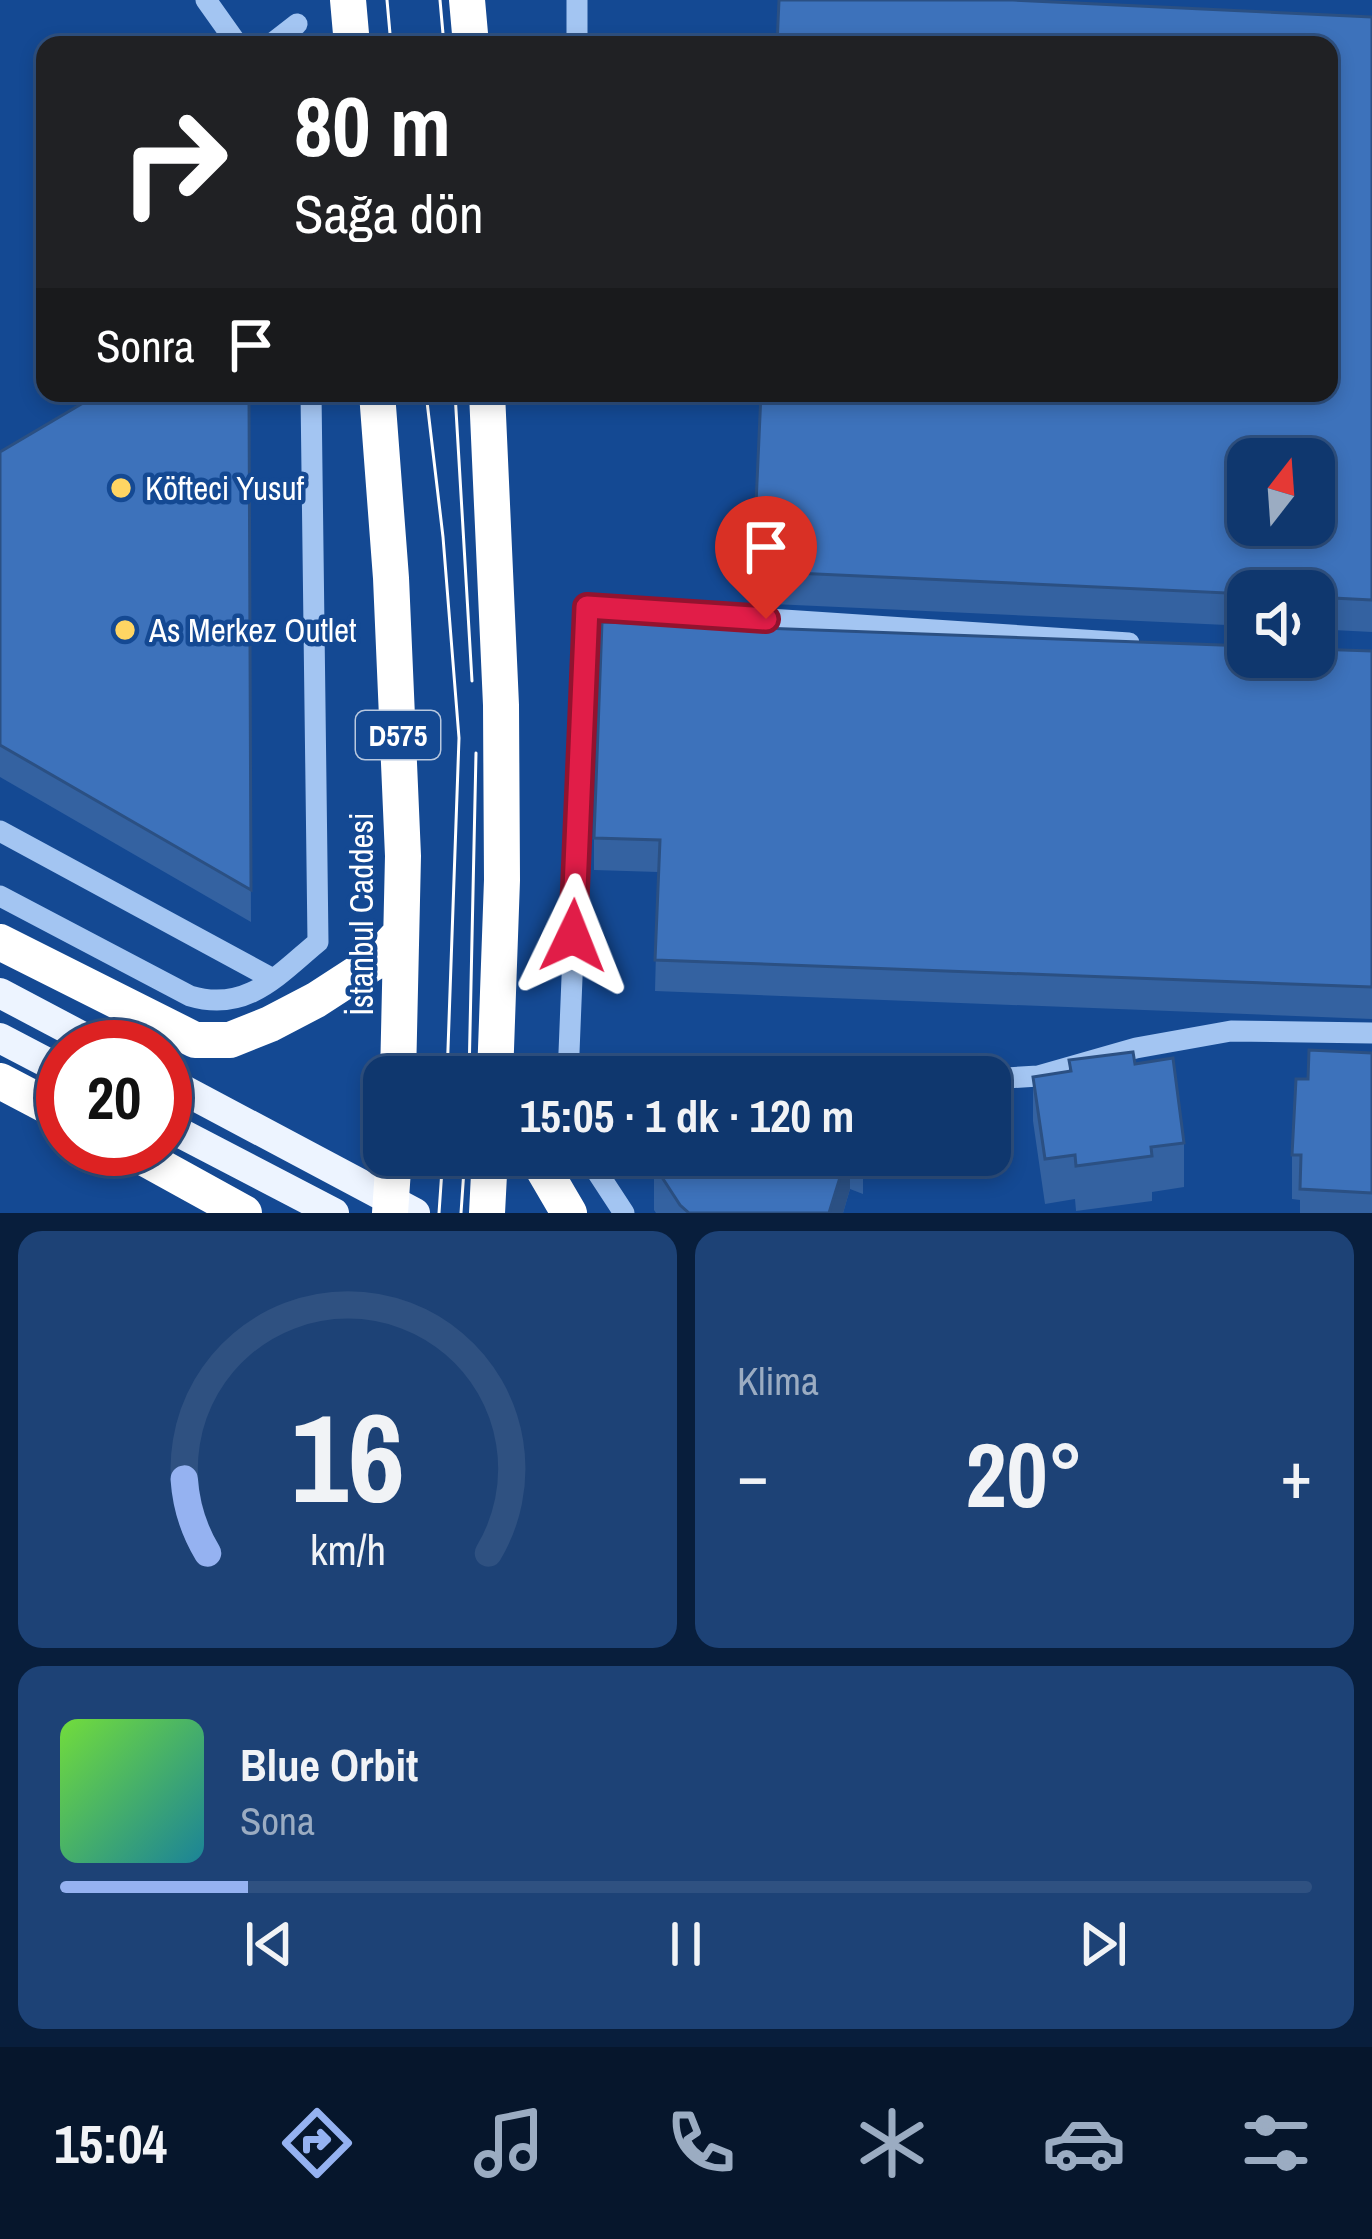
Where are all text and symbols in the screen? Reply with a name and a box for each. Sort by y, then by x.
text: 80 m [294,69,451,182]
icon: right [96,84,252,240]
text: Sağa dön [294,177,484,250]
icon: arrive [218,312,284,378]
text: Sonra [96,315,194,376]
north arrow [1227,438,1335,546]
map controls [1227,438,1335,678]
place label: Köfteci Yusuf [145,466,305,510]
marker: Köfteci Yusuf [108,475,134,501]
pin [715,496,817,619]
icon: arrive [733,514,799,580]
button: sound [1227,570,1335,678]
place label: As Merkez Outlet [148,608,357,652]
marker: As Merkez Outlet [112,617,138,643]
road number: D575 [356,711,440,759]
street label: İstanbul Caddesi [339,812,383,1016]
position arrow [510,873,636,999]
speed limit sign: 20 [36,1020,192,1176]
text: 15:05 · 1 dk · 120 m [520,1085,854,1146]
text: Klima [737,1355,819,1407]
text: 16 [291,1373,404,1541]
text: 20° [965,1414,1084,1535]
text: − [737,1430,769,1519]
text: + [1280,1430,1312,1519]
text: km/h [309,1520,386,1577]
text: Blue Orbit [240,1734,418,1795]
text: Sona [240,1795,315,1847]
icon: previous [236,1911,302,1977]
icon: pause [653,1911,719,1977]
icon: next [1070,1911,1136,1977]
icon: directions [275,2101,359,2185]
icon: music [467,2101,551,2185]
icon: phone [659,2101,743,2185]
icon: climate [850,2101,934,2185]
icon: car [1042,2101,1126,2185]
icon: filters [1234,2101,1318,2185]
text: 15:04 [54,2107,167,2180]

